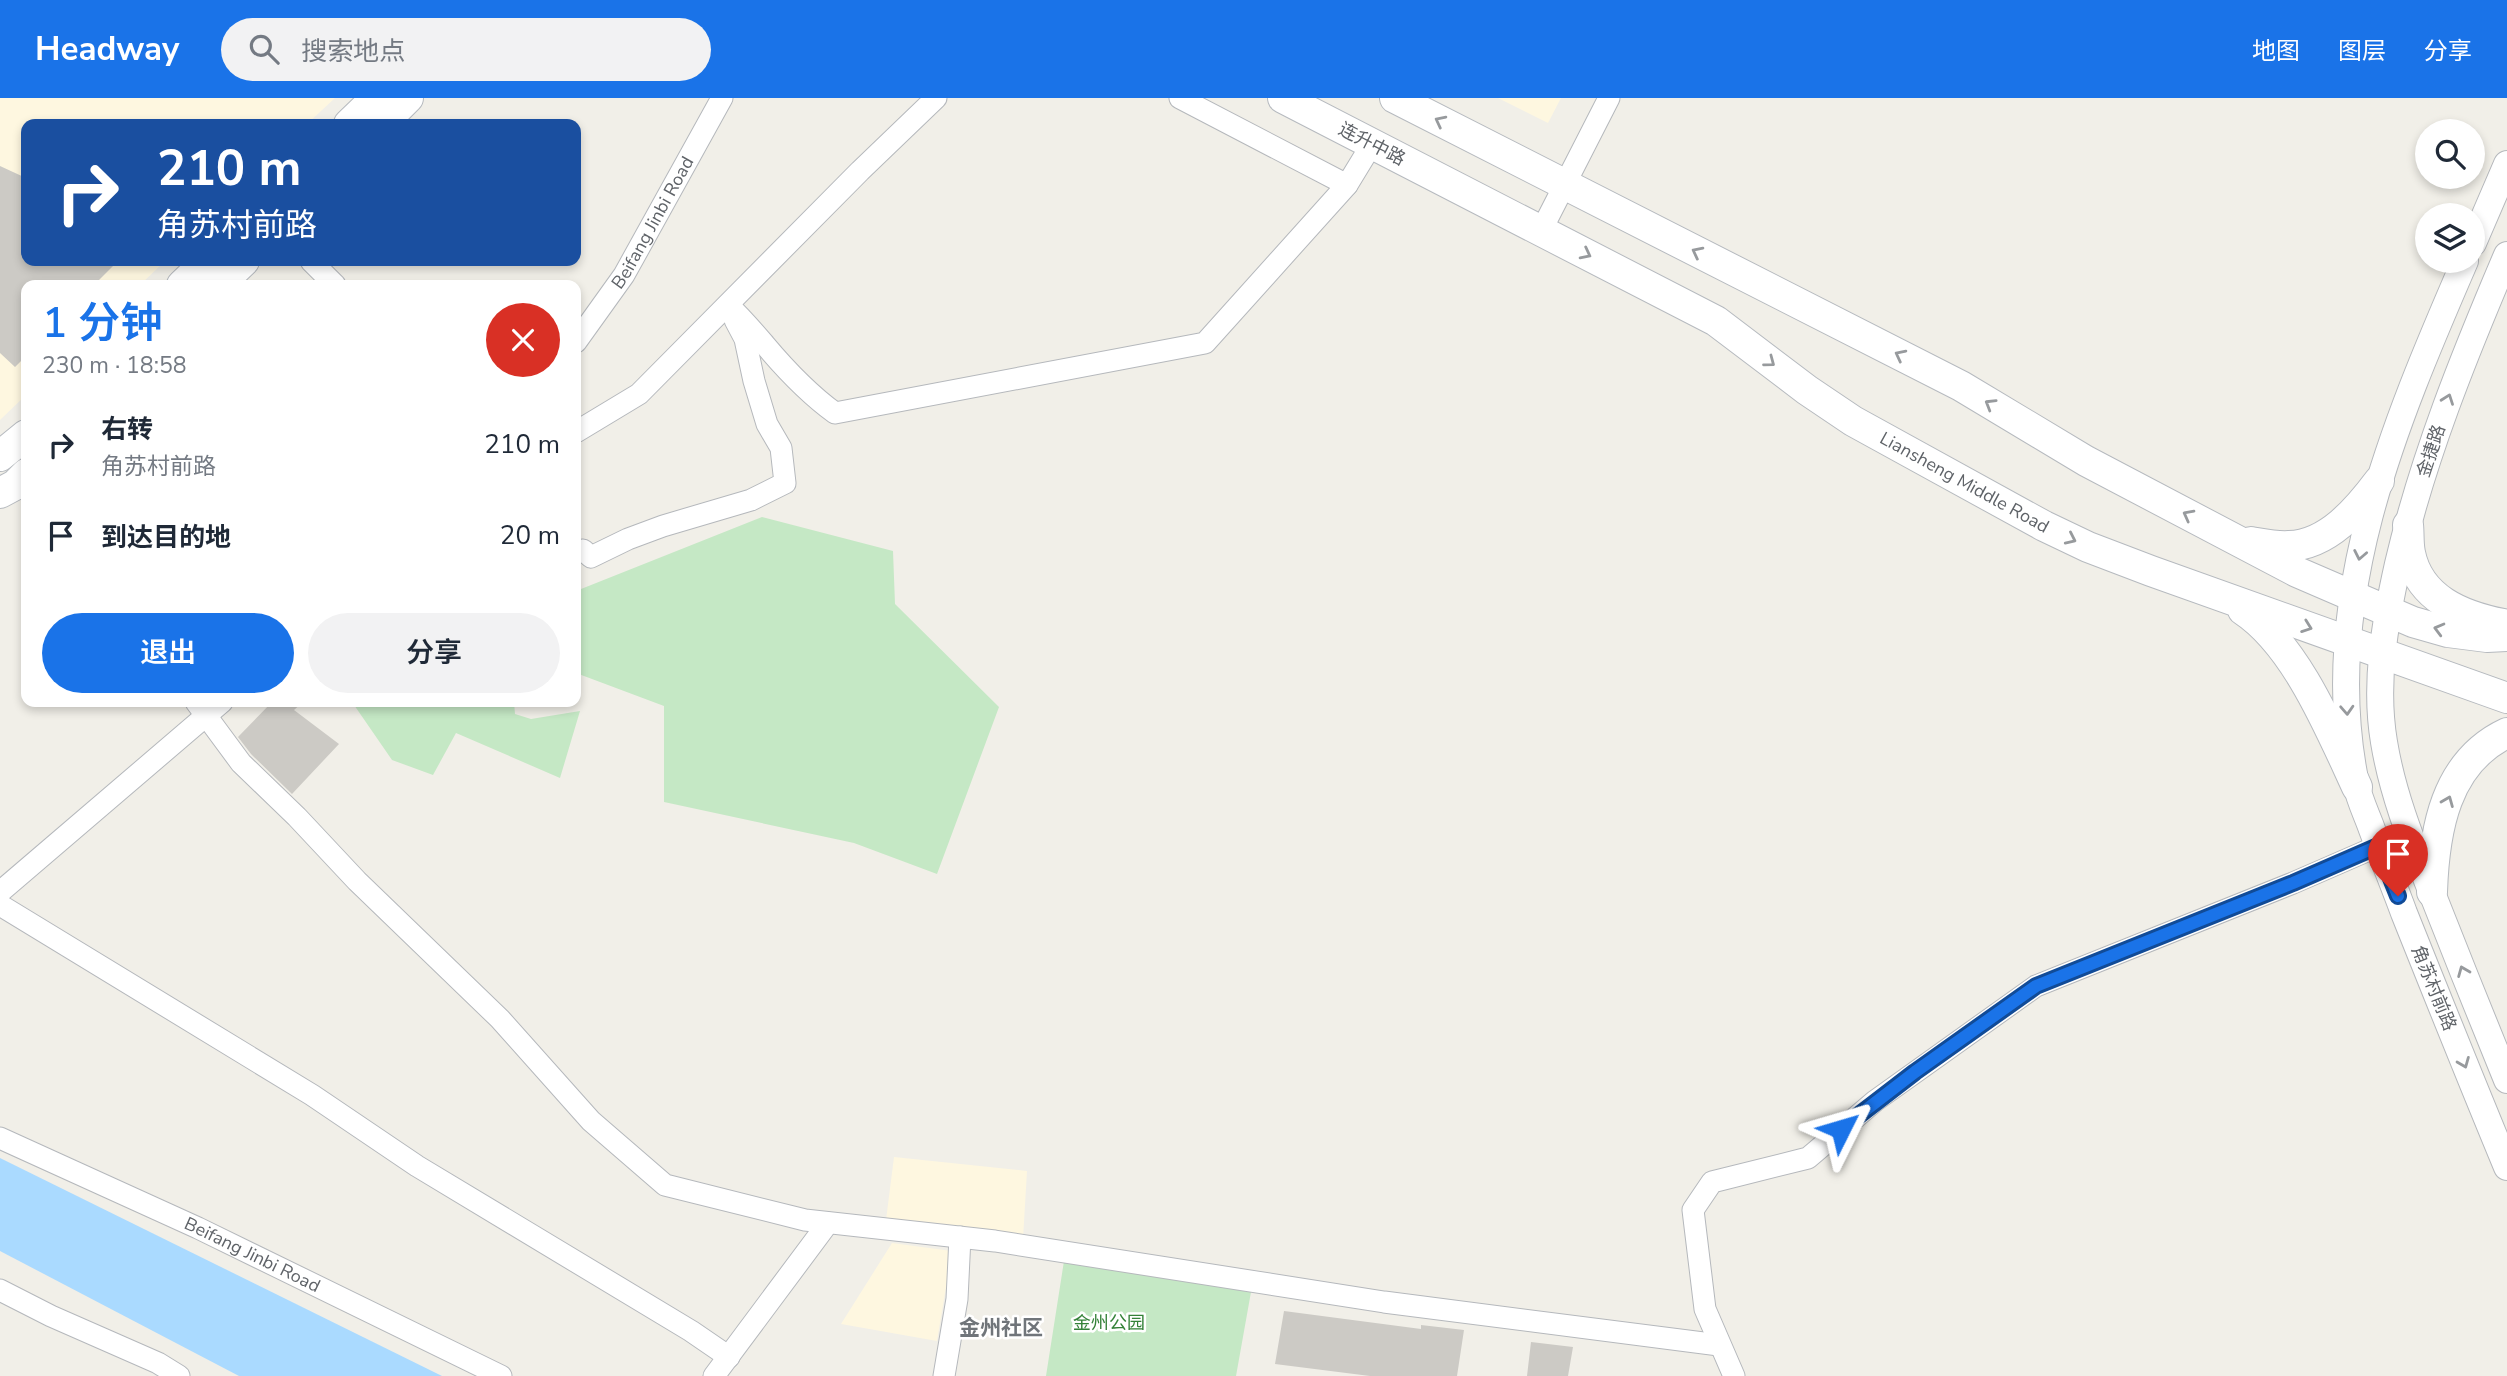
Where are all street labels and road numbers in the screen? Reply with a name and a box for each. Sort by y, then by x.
street label: 连升中路 [1334,117,1410,171]
street label: Beifang Jinbi Road [606,152,699,294]
street label: 金捷路 [2411,422,2451,480]
street label: Liansheng Middle Road [1876,426,2053,539]
street label: 角苏村前路 [2406,942,2462,1034]
street label: Beifang Jinbi Road [181,1211,324,1298]

